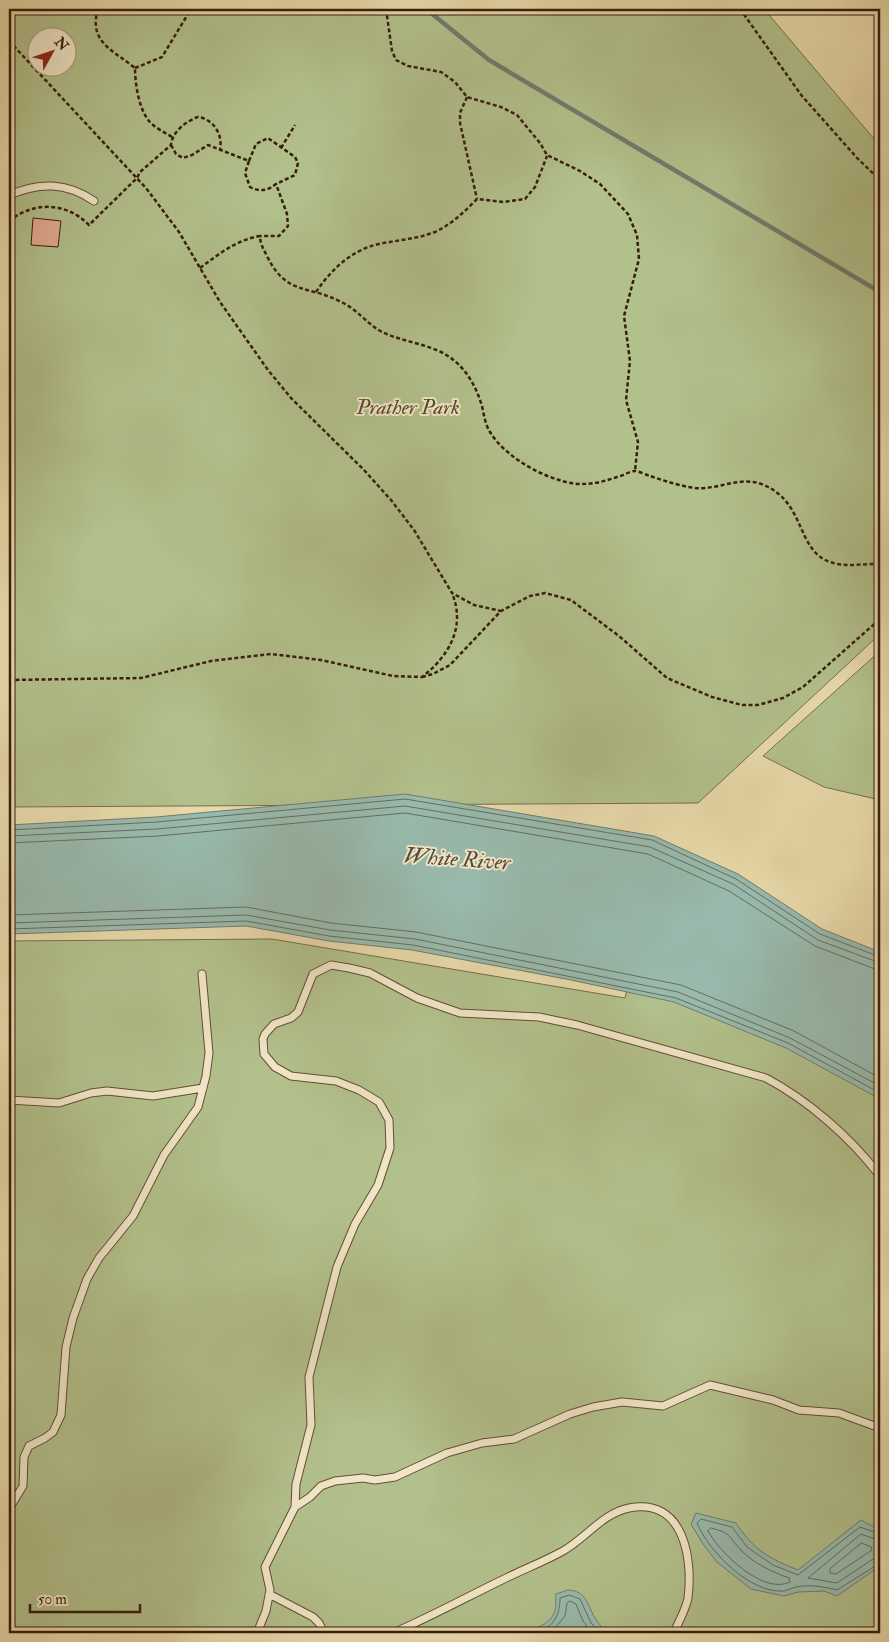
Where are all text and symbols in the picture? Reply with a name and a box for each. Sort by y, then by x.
north arrow [28,28,78,78]
text: N [50,33,72,55]
park label: Prather Park [355,394,460,421]
water label: White River [403,841,513,877]
scale bar [30,1582,140,1614]
text: 50 m [38,1590,67,1609]

